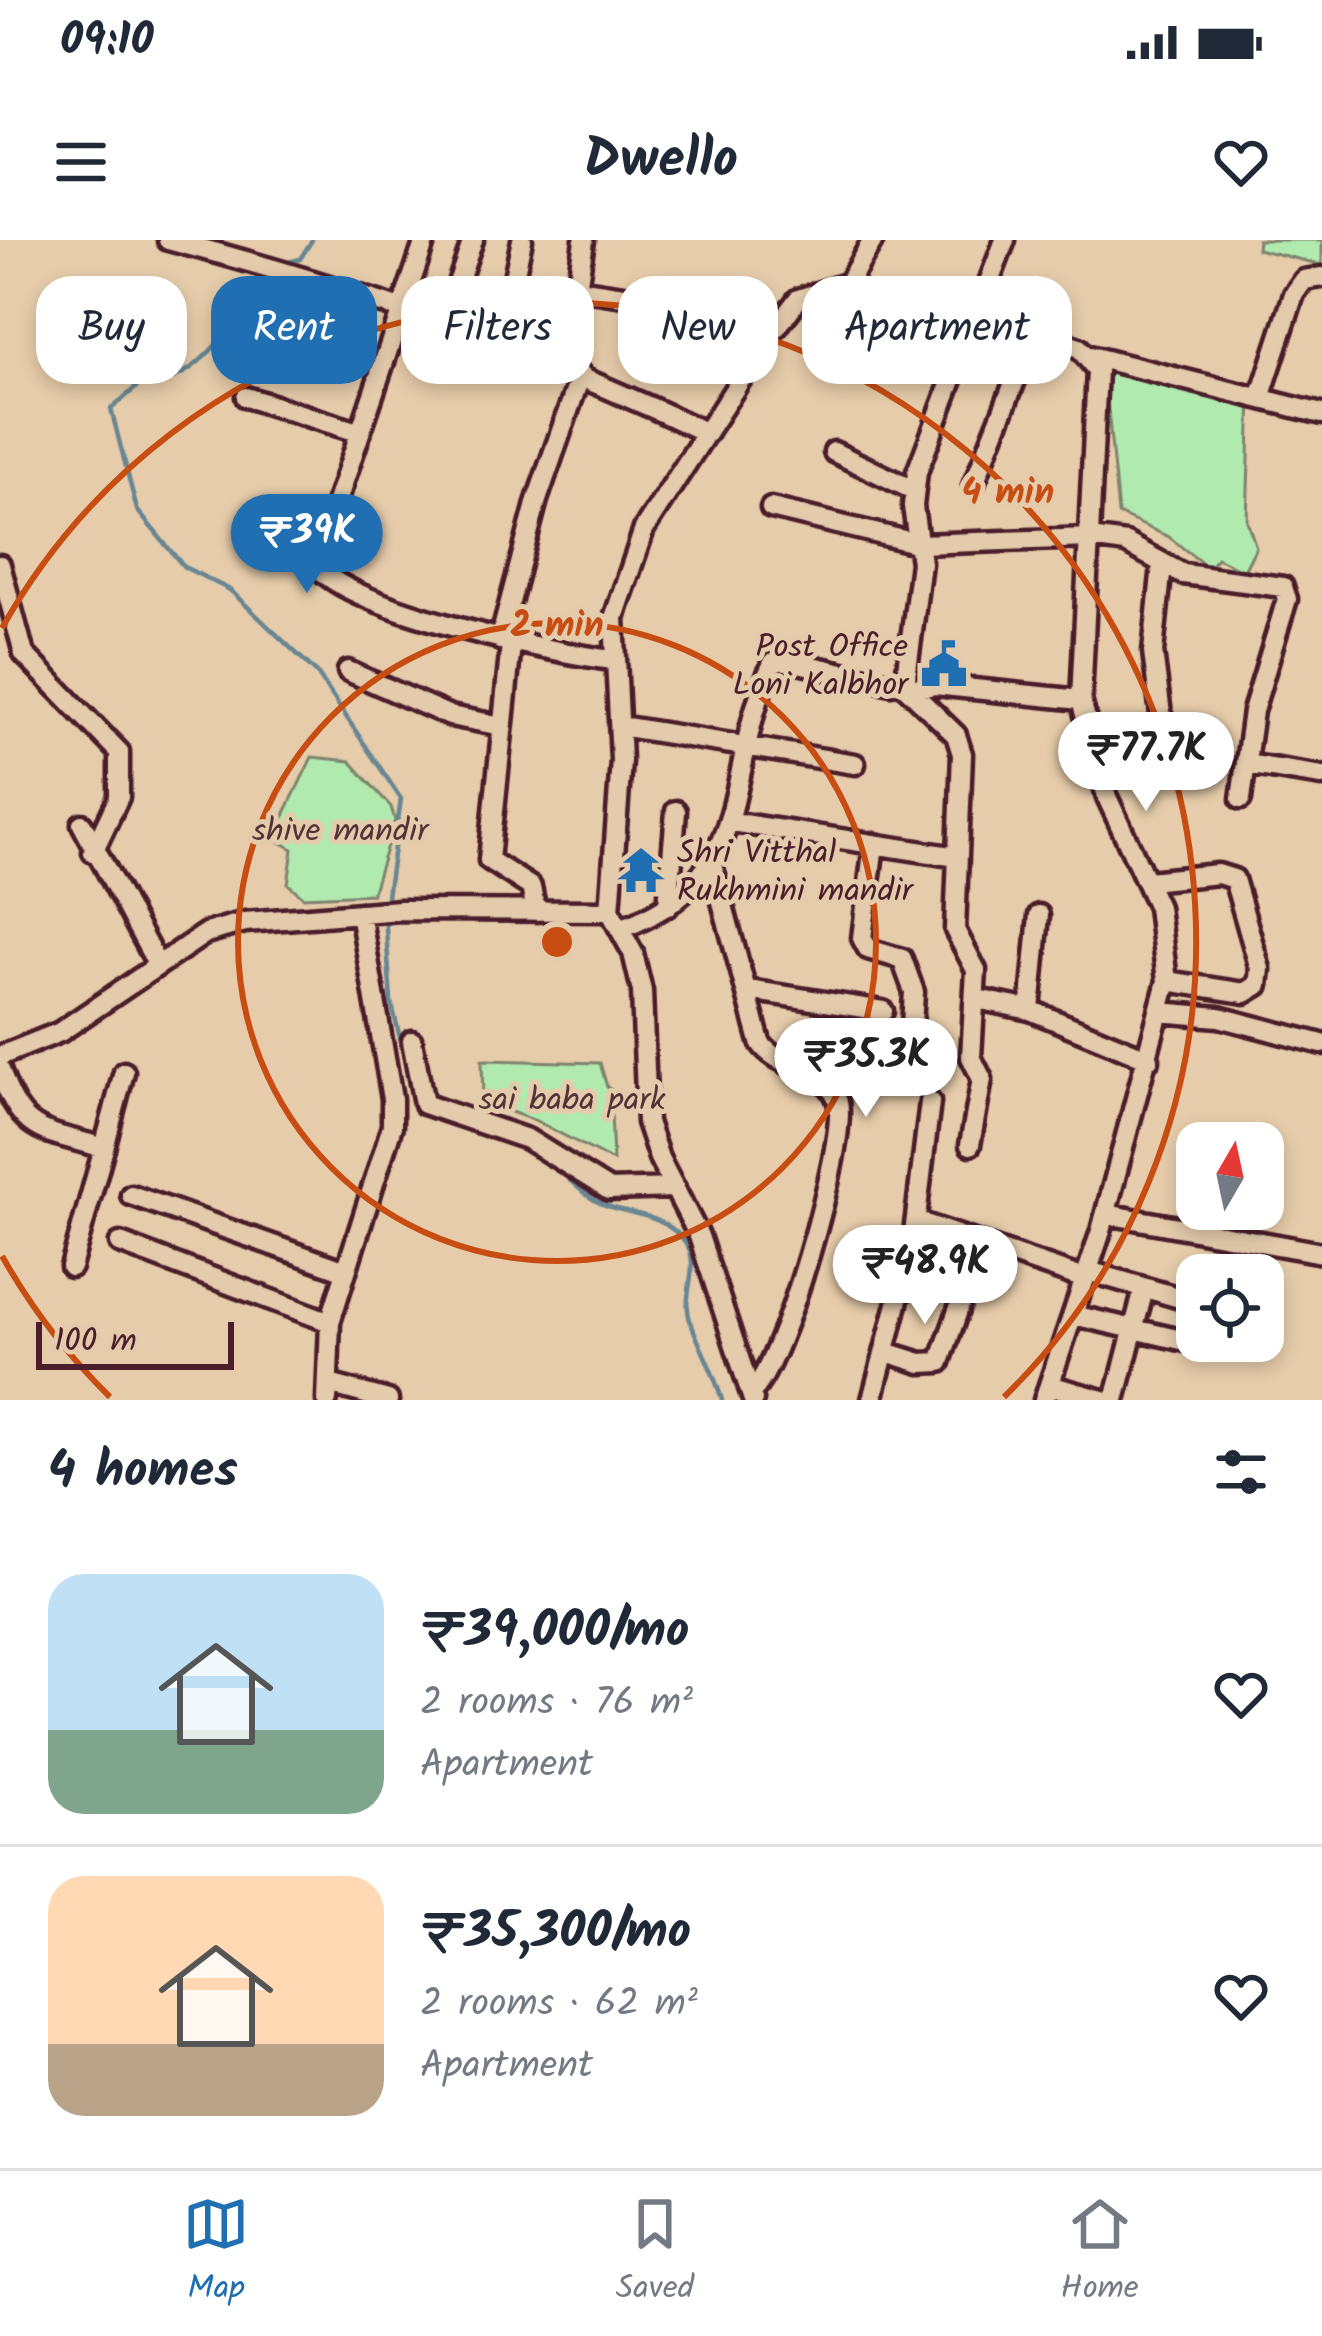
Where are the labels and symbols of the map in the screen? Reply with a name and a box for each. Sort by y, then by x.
text: 4 min [962,465,1054,522]
pin: ₹39K [236,494,378,596]
text: 2 min [510,598,604,655]
place label: Post Office Loni Kalbhor [732,622,910,713]
public building icon: Post Office Loni Kalbhor [919,639,969,689]
pin: ₹77.7K [1048,712,1244,814]
park label: shive mandir [252,806,430,859]
place label: Shri Vitthal Rukhmini mandir [677,828,915,919]
temple icon: Shri Vitthal Rukhmini mandir [616,845,666,895]
centre of rings [536,921,578,963]
pin: ₹35.3K [768,1018,964,1120]
park label: sai baba park [478,1075,666,1128]
north arrow [1176,1122,1284,1230]
pin: ₹48.9K [827,1225,1023,1327]
scale bar [36,1316,234,1369]

